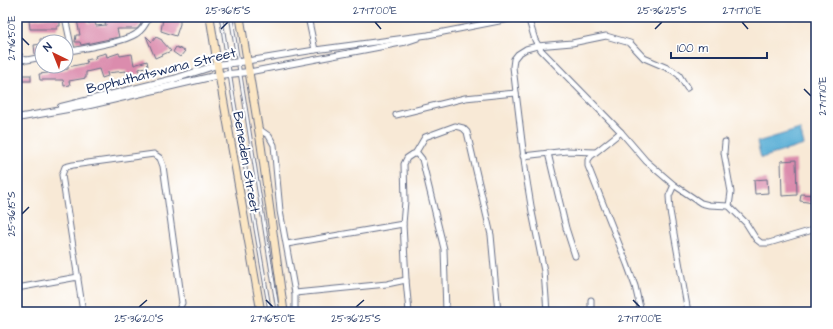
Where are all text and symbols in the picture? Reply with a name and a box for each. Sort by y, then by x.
text: 25°36'15"S [205,4,251,18]
text: 27°17'00"E [353,4,397,18]
text: 25°36'25"S [637,4,687,18]
text: 27°17'10"E [723,4,762,18]
text: 27°16'50"E [5,15,19,60]
north arrow [34,34,74,74]
scale bar [671,34,767,60]
text: N [40,39,55,55]
text: 100 m [677,40,708,57]
street label: Bophuthatswana Street [84,43,238,99]
text: 27°17'10"E [816,76,830,116]
street label: Beneden Street [227,110,265,215]
text: 25°36'15"S [5,191,19,237]
text: 25°36'20"S [115,312,164,326]
text: 27°16'50"E [251,312,296,326]
text: 25°36'25"S [331,312,381,326]
text: 27°17'00"E [618,312,662,326]

